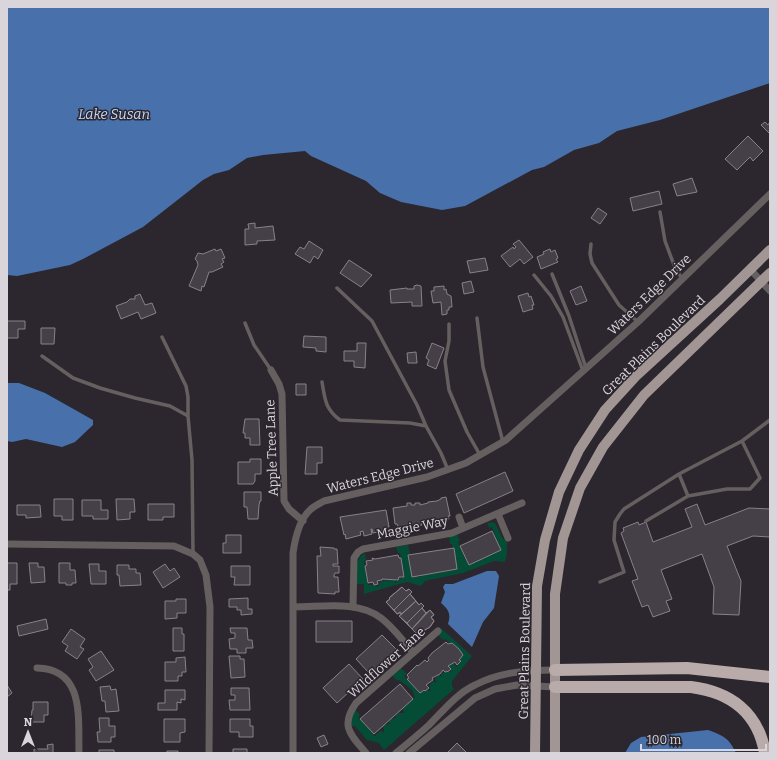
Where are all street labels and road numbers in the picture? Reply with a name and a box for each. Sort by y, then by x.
street label: Waters Edge Drive [605,251,694,338]
street label: Great Plains Boulevard [599,292,708,398]
street label: Apple Tree Lane [262,399,281,497]
street label: Waters Edge Drive [325,455,435,496]
street label: Maggie Way [375,513,449,542]
street label: Great Plains Boulevard [516,582,533,720]
street label: Wildflower Lane [345,624,428,701]

